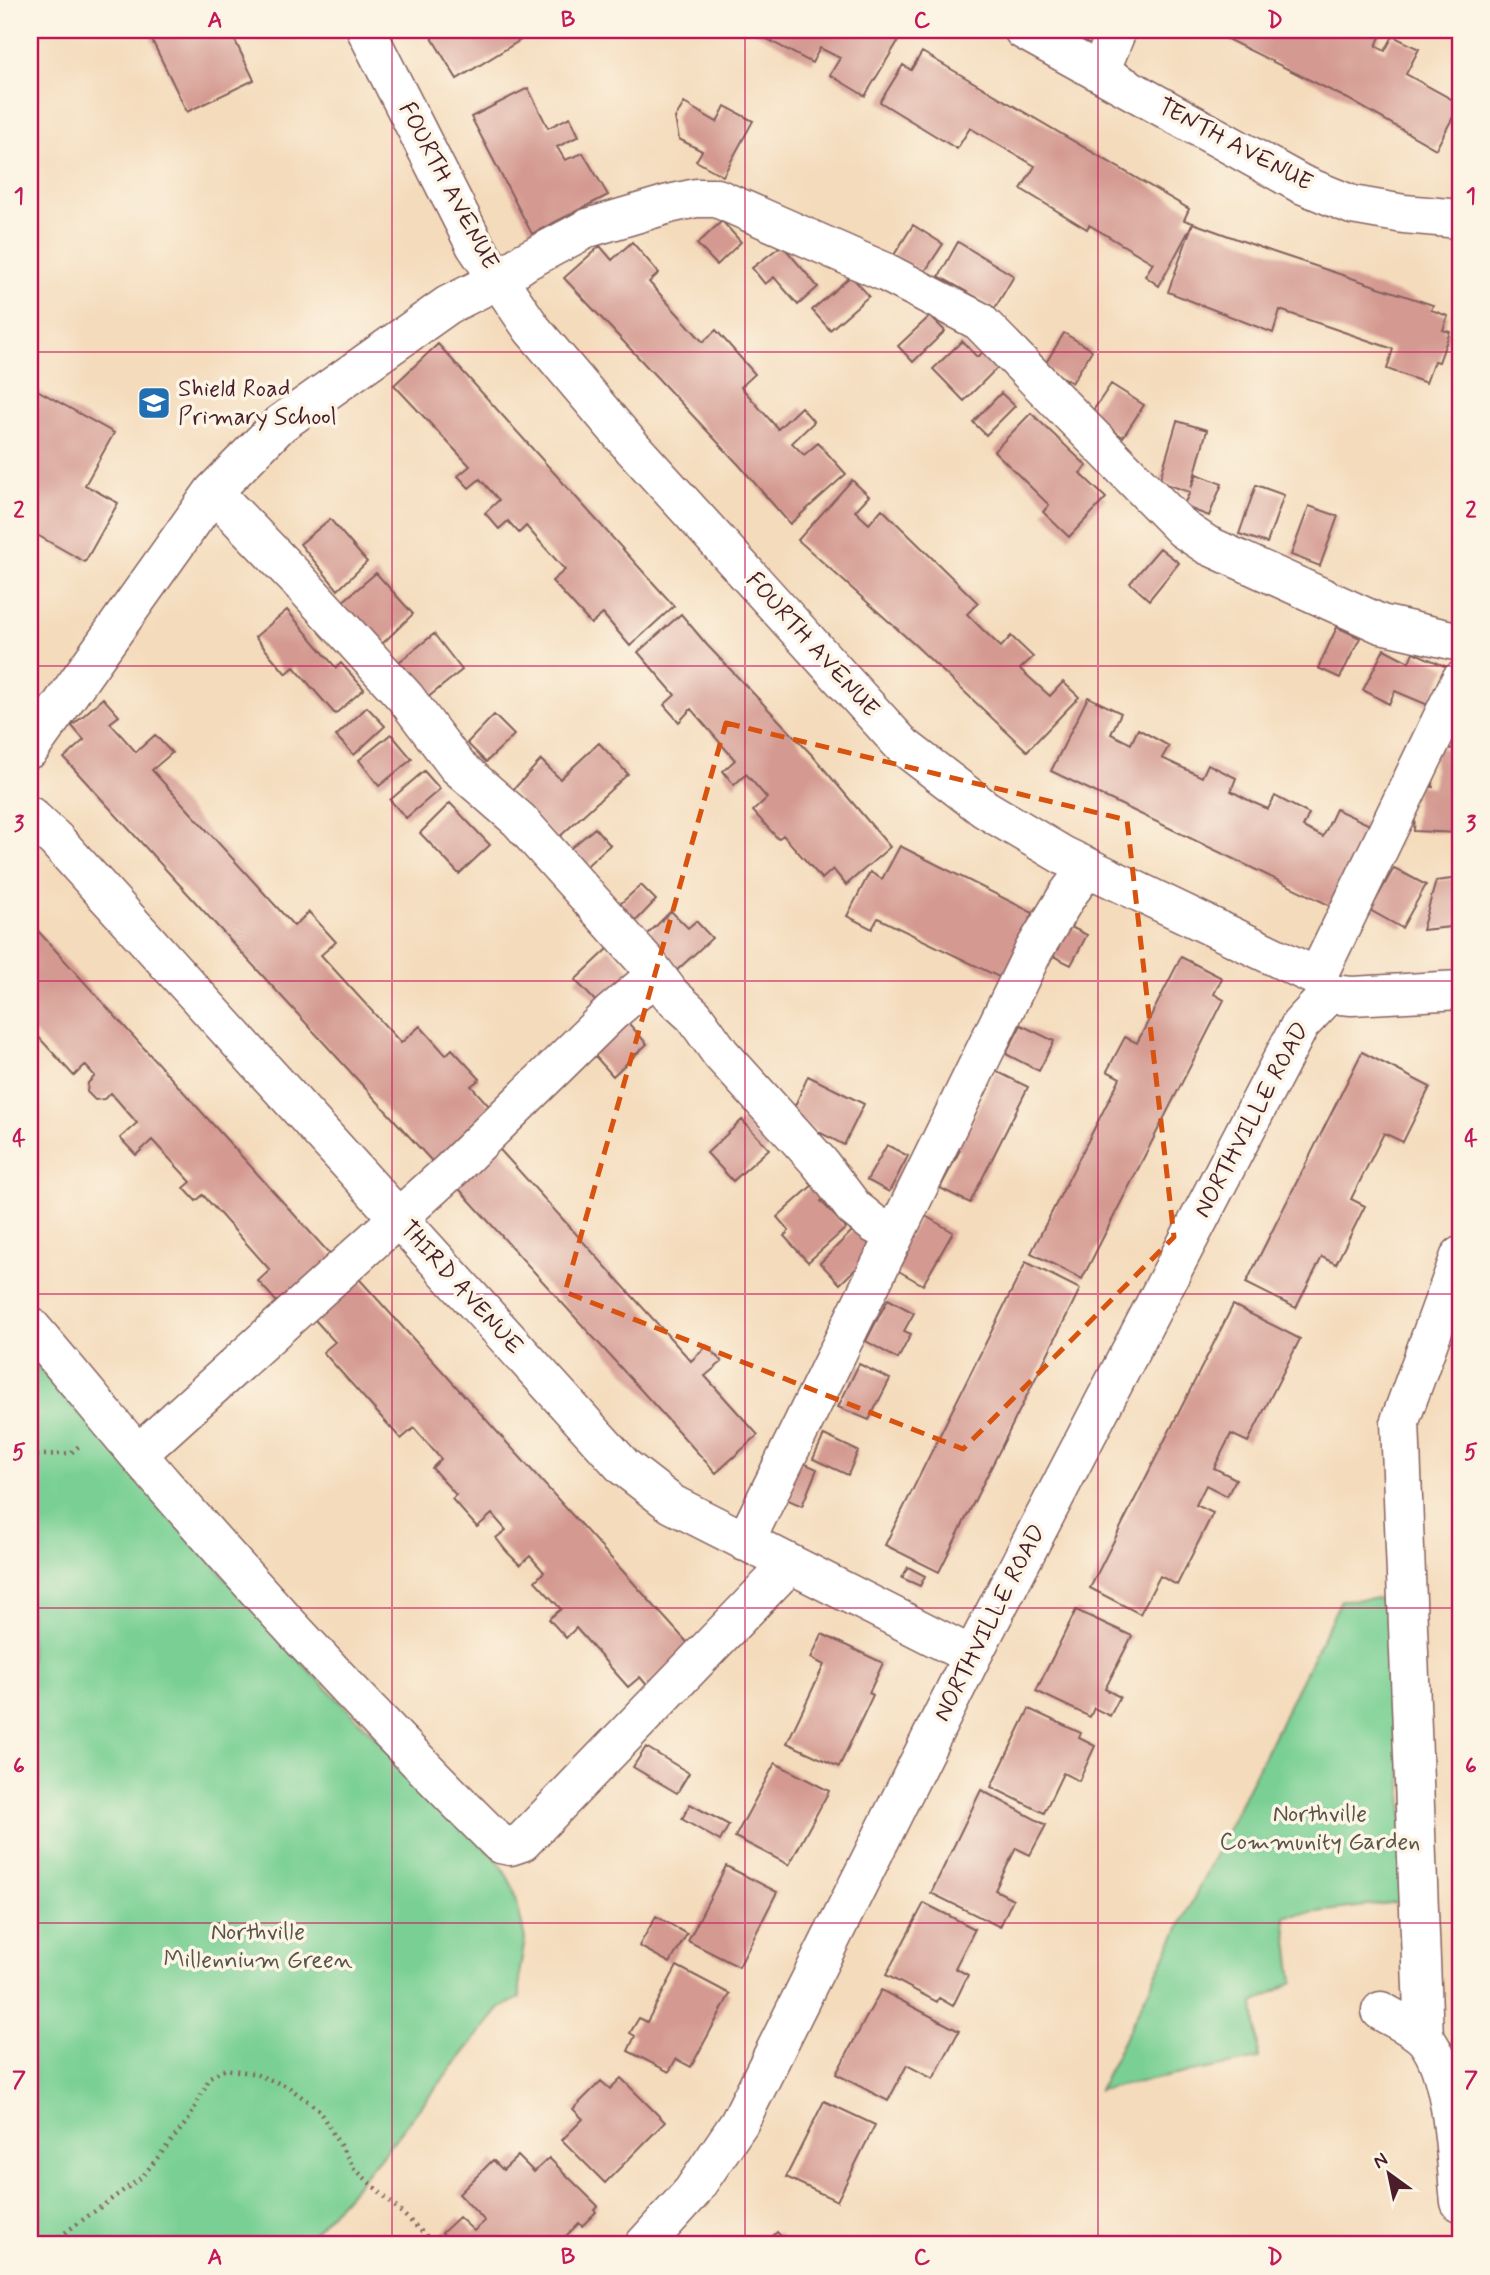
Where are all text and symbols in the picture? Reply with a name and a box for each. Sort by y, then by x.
text: A [207,6,223,36]
text: B [561,6,576,36]
text: C [914,6,931,36]
text: D [1267,6,1283,36]
street label: TENTH AVENUE [1152,91,1318,199]
street label: FOURTH AVENUE [391,97,505,275]
text: 1 [14,182,24,212]
text: 1 [1466,182,1476,212]
place label: Shield Road Primary School [178,374,337,433]
school or university icon: Shield Road Primary School [135,384,173,422]
text: 2 [13,496,25,526]
text: 2 [1465,496,1477,526]
street label: FOURTH AVENUE [738,566,886,724]
text: 3 [14,810,25,840]
text: 3 [1466,810,1477,840]
street label: NORTHVILLE ROAD [1187,1017,1317,1223]
text: 4 [12,1124,26,1154]
text: 4 [1464,1124,1478,1154]
street label: THIRD AVENUE [392,1214,530,1362]
text: 5 [12,1438,26,1468]
text: 5 [1464,1438,1478,1468]
street label: NORTHVILLE ROAD [927,1519,1053,1727]
text: 6 [13,1752,25,1782]
text: 6 [1465,1752,1477,1782]
park label: Northville Community Garden [1220,1799,1420,1858]
park label: Northville Millennium Green [163,1917,353,1976]
text: 7 [12,2066,26,2096]
text: 7 [1464,2066,1478,2096]
north arrow [1354,2138,1424,2208]
text: N [1368,2147,1393,2175]
text: A [207,2243,223,2273]
text: B [561,2243,576,2273]
text: C [914,2243,931,2273]
text: D [1267,2243,1283,2273]

